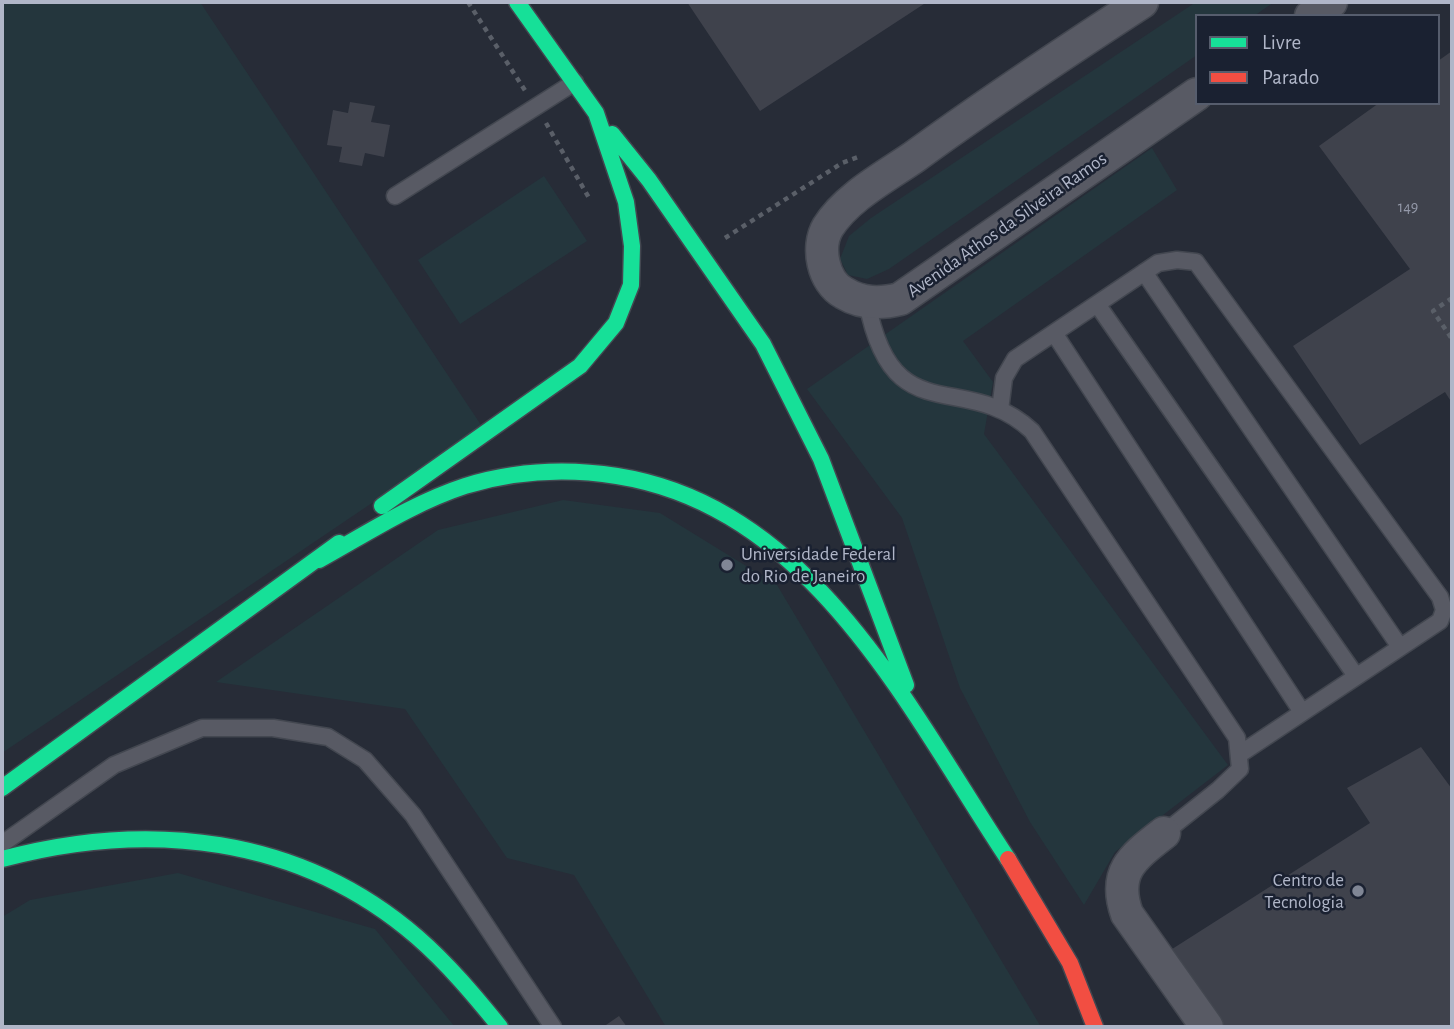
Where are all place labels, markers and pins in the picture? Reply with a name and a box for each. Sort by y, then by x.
place label: Universidade Federal do Rio de Janeiro [741,543,896,587]
marker: Universidade Federal do Rio de Janeiro [719,557,735,573]
place label: Centro de Tecnologia [1264,869,1344,913]
marker: Centro de Tecnologia [1350,883,1366,899]

